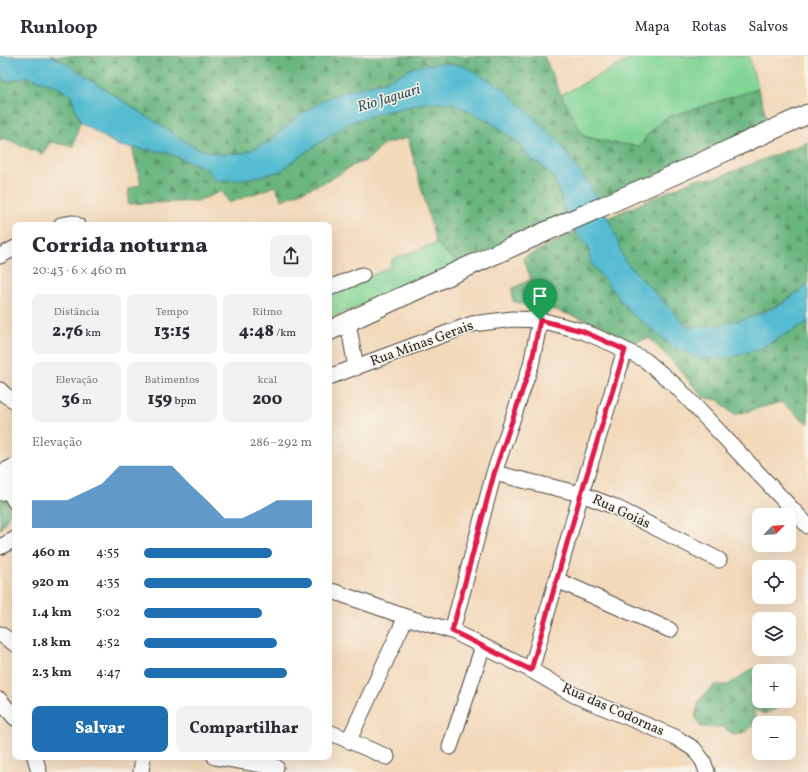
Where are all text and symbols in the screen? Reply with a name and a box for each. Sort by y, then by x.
text: Runloop [20,15,97,41]
text: Mapa [635,18,670,37]
text: Rotas [692,18,726,37]
text: Salvos [748,18,788,37]
water label: Rio Jaguari [355,79,423,119]
text: Corrida noturna [32,231,208,262]
button: share [270,235,312,277]
text: 20:43 · 6 × 460 m [32,262,126,280]
pin [523,279,557,320]
icon: arrive [529,285,551,307]
text: Distância [54,305,100,320]
text: Tempo [156,305,188,320]
text: Ritmo [252,305,282,320]
street label: Rua Minas Gerais [368,317,476,371]
text: 2.76 [52,320,83,343]
text: 13:15 [154,320,190,343]
text: 4:48 [239,320,274,343]
text: km [83,326,101,341]
text: /km [274,326,296,341]
text: Elevação [55,373,98,388]
text: Batimentos [144,373,200,388]
text: kcal [258,373,277,388]
text: 36 [62,388,80,411]
text: 159 [148,388,172,411]
text: 200 [252,388,282,411]
text: m [80,394,92,409]
text: bpm [172,394,196,409]
text: Elevação [32,434,82,452]
text: 286–292 m [249,434,312,452]
street label: Rua Goiás [589,490,653,534]
north arrow [752,508,796,552]
map controls [752,508,796,760]
text: 460 m [32,544,70,562]
text: 4:55 [96,544,119,562]
button: locate [752,560,796,604]
text: 920 m [32,574,69,592]
text: 4:35 [96,574,120,592]
text: 1.4 km [32,604,72,622]
text: 5:02 [96,604,120,622]
button: layers [752,612,796,656]
text: 1.8 km [32,634,71,652]
text: 4:52 [96,634,120,652]
text: 2.3 km [32,664,72,682]
text: 4:47 [96,664,121,682]
button: + [752,664,796,708]
street label: Rua das Codornas [559,679,667,741]
button: Salvar [32,706,168,752]
button: Compartilhar [176,706,312,752]
button: − [752,716,796,760]

